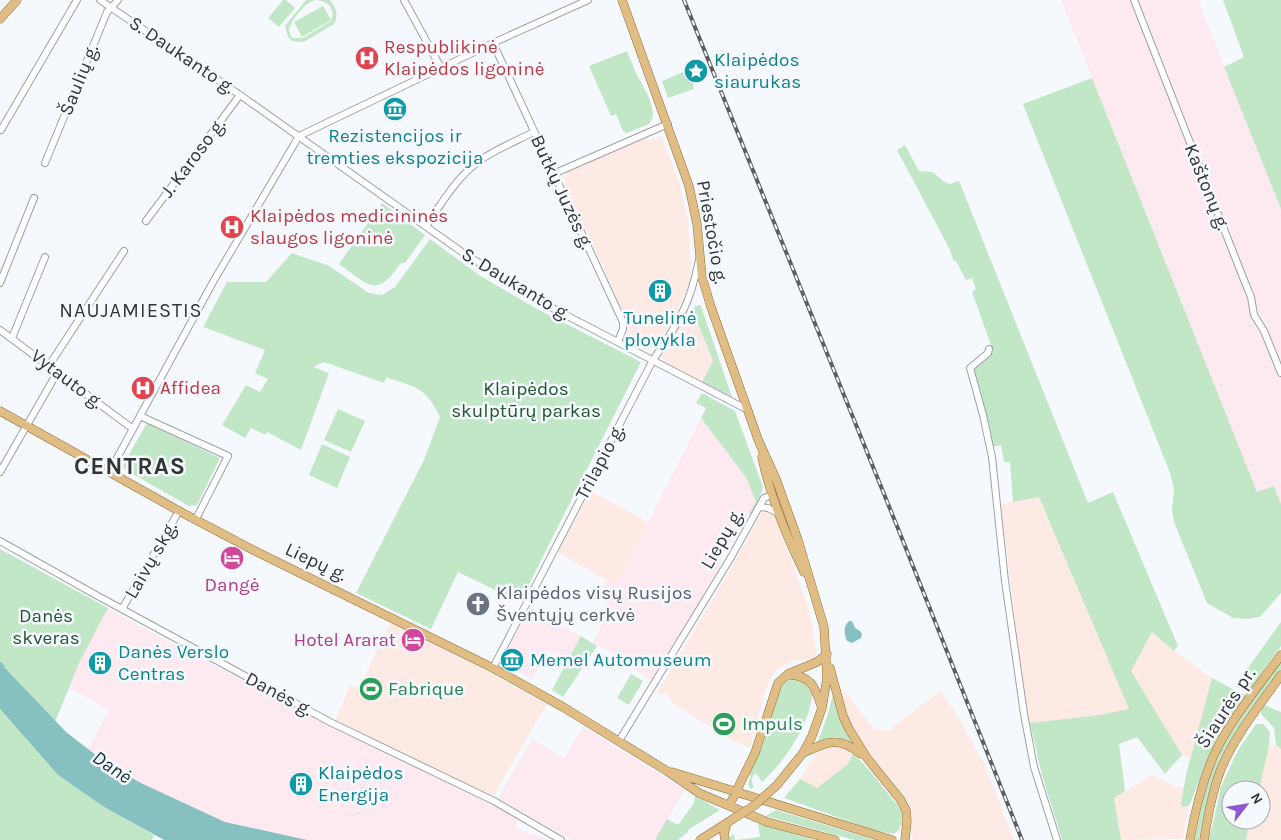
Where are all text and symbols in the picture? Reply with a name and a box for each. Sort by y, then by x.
street label: S. Daukanto g. [125,12,239,98]
place label: Respublikinė Klaipėdos ligoninė [384,36,544,80]
street label: Šaulių g. [55,41,103,119]
hospital icon: Respublikinė Klaipėdos ligoninė [354,45,380,71]
place label: Klaipėdos siaurukas [714,49,801,93]
place icon: Klaipėdos siaurukas [683,58,709,84]
museum icon: Rezistencijos ir tremties ekspozicija [382,96,408,122]
street label: J. Karoso g. [156,114,230,202]
place label: Rezistencijos ir tremties ekspozicija [306,125,484,169]
street label: Butkų Juzės g. [526,131,598,253]
street label: Kaštonų g. [1180,141,1234,233]
street label: Priestočio g. [692,178,732,286]
place label: Klaipėdos medicininės slaugos ligoninė [250,205,448,249]
hospital icon: Klaipėdos medicininės slaugos ligoninė [219,214,245,240]
street label: S. Daukanto g. [458,243,574,325]
building icon: Tunelinė plovykla [647,278,673,304]
district label: NAUJAMIESTIS [59,299,203,322]
place label: Tunelinė plovykla [623,307,697,351]
street label: Vytauto g. [27,345,107,413]
hospital icon: Affidea [130,375,156,401]
place label: Affidea [160,377,221,399]
park label: Klaipėdos skulptūrų parkas [451,378,601,422]
street label: Trilapio g. [571,421,629,503]
district label: CENTRAS [74,452,186,480]
street label: Liepų g. [696,505,748,573]
street label: Laivų skg. [120,518,182,602]
street label: Liepų g. [282,538,350,586]
hotel icon: Dangė [219,545,245,571]
place label: Dangė [205,574,259,596]
place label: Klaipėdos visų Rusijos Šventųjų cerkvė [496,582,692,626]
church icon: Klaipėdos visų Rusijos Šventųjų cerkvė [465,591,491,617]
park label: Danės skveras [12,605,80,649]
hotel icon: Hotel Ararat [400,627,426,653]
place label: Hotel Ararat [293,629,396,651]
place label: Danės Verslo Centras [118,641,229,685]
museum icon: Memel Automuseum [499,647,525,673]
place label: Memel Automuseum [530,649,711,671]
building icon: Danės Verslo Centras [87,650,113,676]
street label: Šiaurės pr. [1192,664,1260,752]
street label: Danės g. [242,667,316,721]
sports icon: Fabrique [358,676,384,702]
place label: Fabrique [388,678,464,700]
sports icon: Impuls [711,711,737,737]
place label: Impuls [742,713,803,735]
water label: Danė [88,746,136,788]
place label: Klaipėdos Energija [318,762,403,806]
building icon: Klaipėdos Energija [288,771,314,797]
north arrow [1221,780,1271,830]
text: N [1247,790,1267,807]

